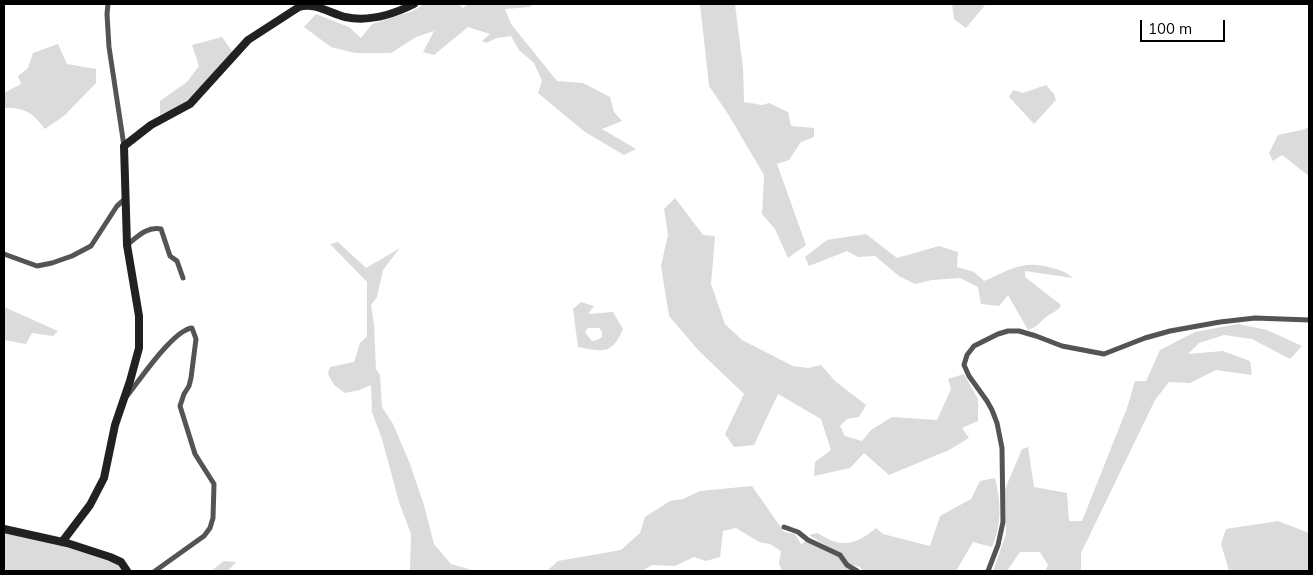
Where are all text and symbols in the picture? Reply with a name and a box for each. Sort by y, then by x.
scale bar [1143,10,1228,42]
text: 100 m [1148,19,1192,38]

